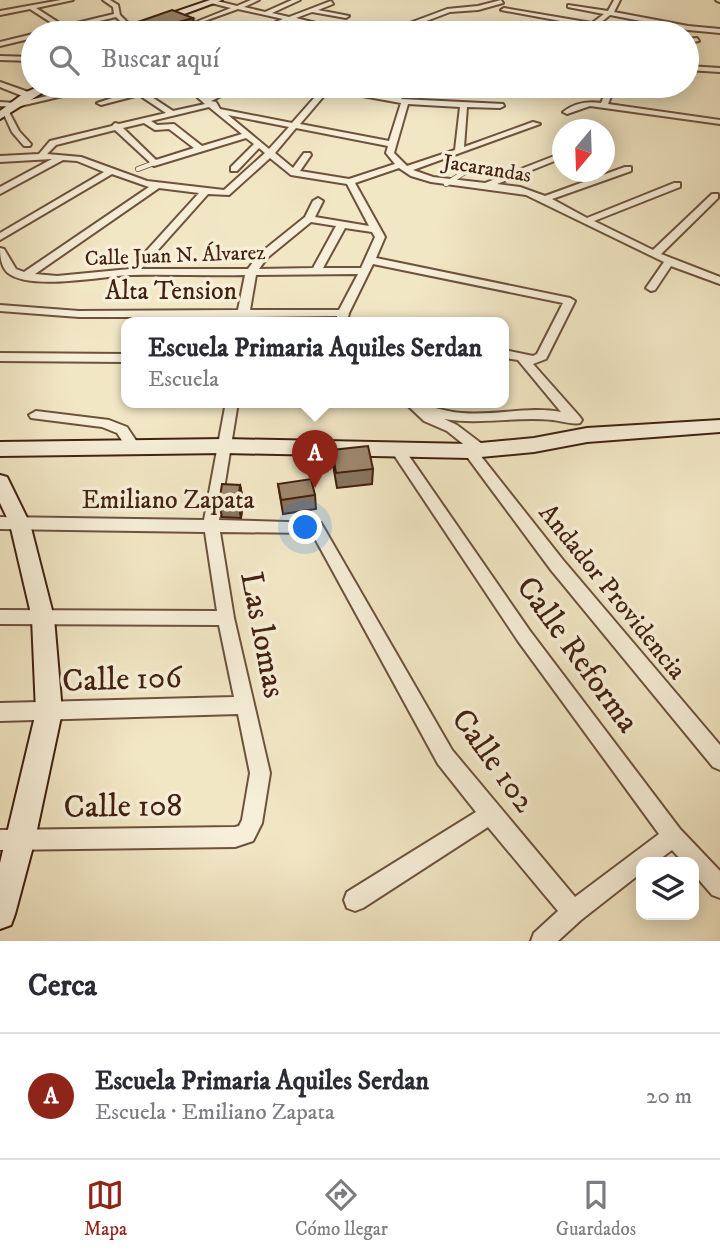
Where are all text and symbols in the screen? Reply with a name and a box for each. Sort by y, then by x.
search box [21,21,699,98]
icon: search [45,41,83,79]
text: Buscar aquí [101,43,219,76]
north arrow [552,119,615,182]
street label: Jacarandas [439,149,533,189]
street label: Calle Juan N. Álvarez [84,238,266,272]
street label: Alta Tension [105,275,238,308]
popup [121,317,509,408]
text: Escuela Primaria Aquiles Serdan [148,332,482,365]
text: Escuela [148,365,219,394]
pin: A [292,430,338,488]
street label: Emiliano Zapata [81,484,255,517]
street label: Andador Providencia [531,497,693,687]
your location [288,510,322,544]
street label: Las lomas [230,569,294,701]
street label: Calle Reforma [507,569,647,741]
street label: Calle 106 [62,658,184,702]
street label: Calle 102 [442,701,544,821]
street label: Calle 108 [63,786,183,828]
map controls [636,857,699,920]
button: layers [636,857,699,920]
text: Cerca [28,968,97,1005]
text: Escuela Primaria Aquiles Serdan [95,1065,429,1098]
text: A [44,1082,58,1111]
text: 20 m [646,1082,692,1111]
text: Escuela · Emiliano Zapata [95,1098,335,1127]
tab: Mapa [84,1176,127,1241]
tab: Cómo llegar [295,1176,388,1241]
tab: Guardados [556,1176,636,1241]

